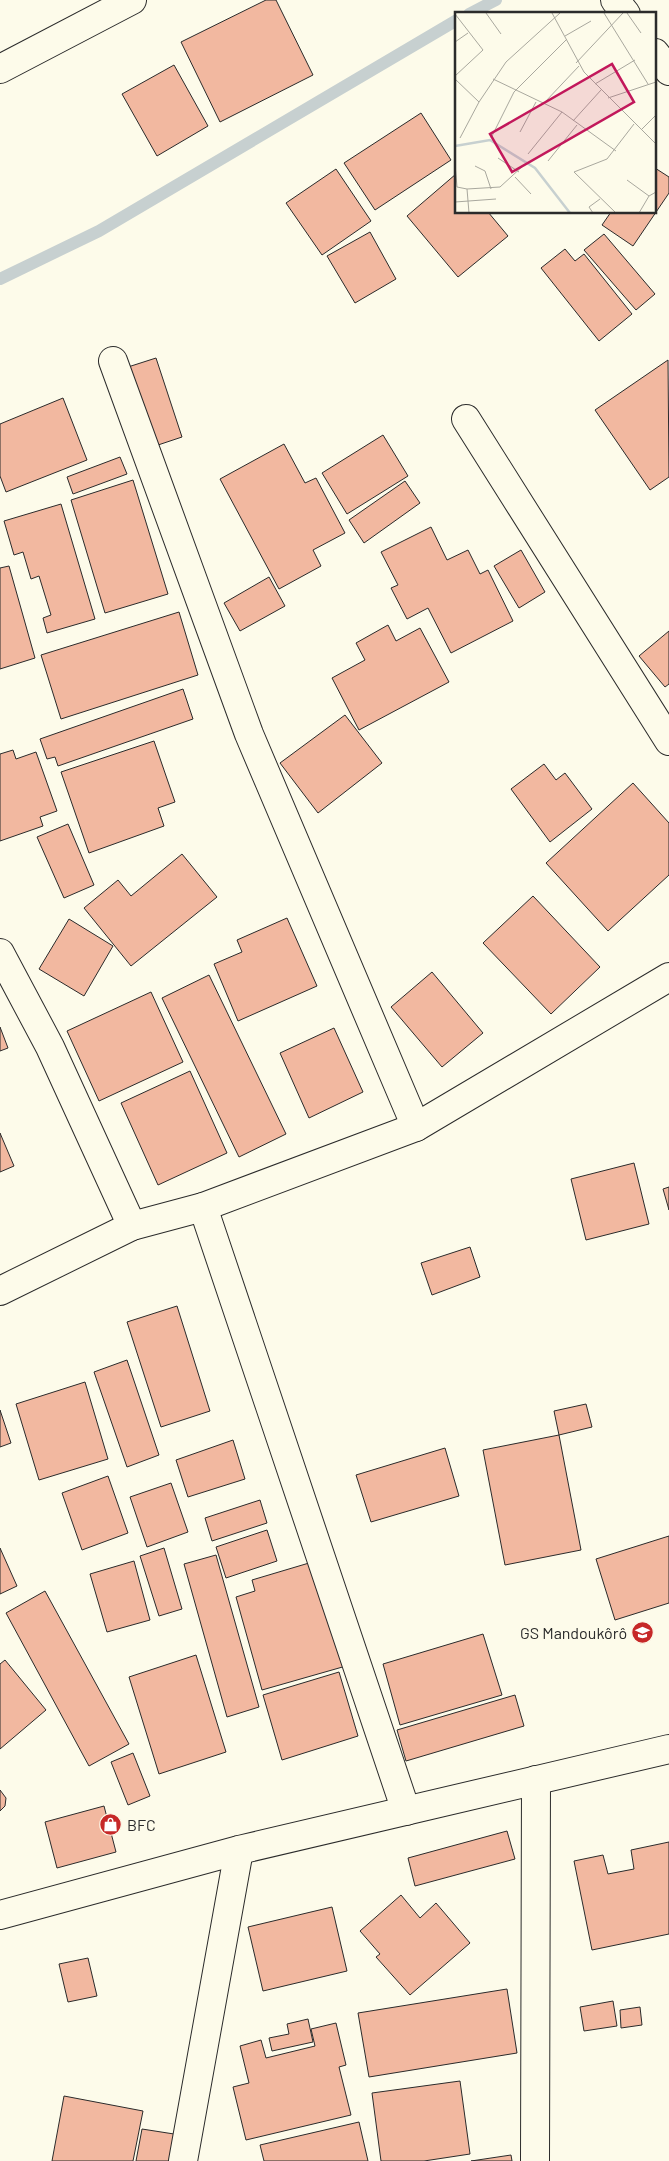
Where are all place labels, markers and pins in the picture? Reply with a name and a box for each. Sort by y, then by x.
school or university icon: GS Mandoukôrô [631,1621,655,1645]
place label: GS Mandoukôrô [520,1623,627,1642]
shop icon: BFC [99,1813,123,1837]
place label: BFC [127,1815,156,1834]

